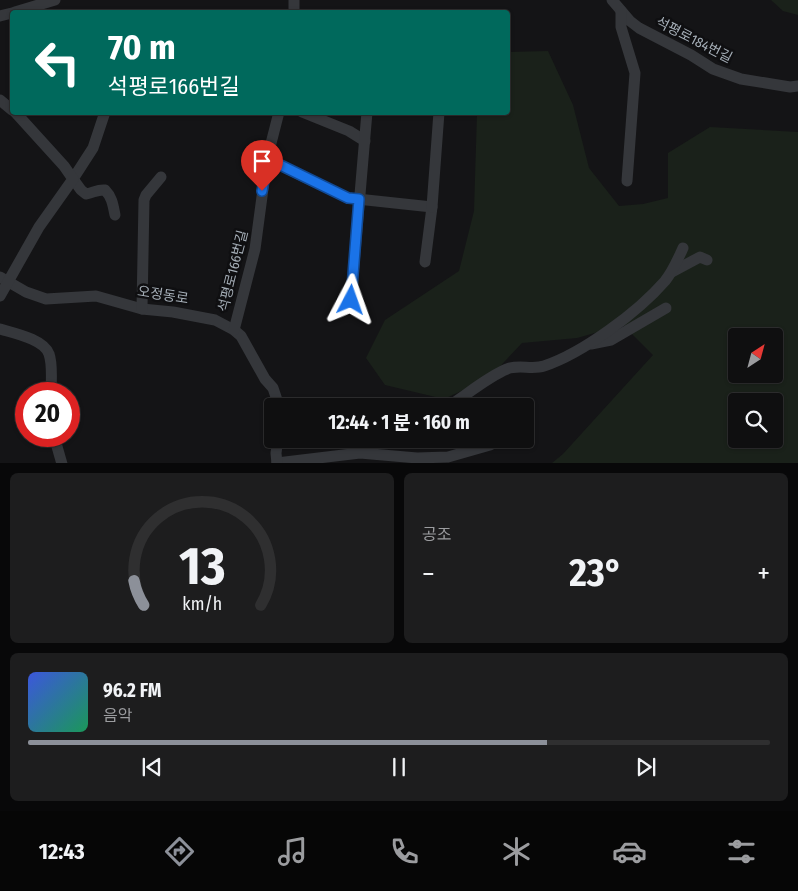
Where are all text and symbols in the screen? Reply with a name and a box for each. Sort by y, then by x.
street label: 석평로184번길 [653,13,735,67]
text: 70 m [108,26,176,68]
icon: left [25,30,90,95]
text: 석평로166번길 [108,73,240,100]
pin [241,140,283,191]
icon: arrive [248,147,276,175]
street label: 석평로166번길 [215,228,251,314]
position arrow [324,273,376,325]
street label: 오정동로 [136,283,190,307]
north arrow [728,328,782,382]
map controls [728,328,783,448]
speed limit sign: 20 [15,382,80,447]
button: search [728,393,783,448]
text: 12:44 · 1 분 · 160 m [328,411,470,434]
text: 공조 [422,525,451,544]
text: 13 [179,535,225,598]
text: 23° [569,550,623,596]
text: − [422,557,435,590]
text: + [757,557,770,590]
text: km/h [182,593,222,615]
text: 96.2 FM [103,679,161,702]
text: 음악 [103,706,132,725]
icon: previous [138,753,166,781]
icon: pause [385,753,413,781]
icon: next [632,753,660,781]
icon: directions [162,834,197,869]
icon: music [275,834,310,869]
icon: phone [387,834,422,869]
icon: climate [499,834,534,869]
icon: car [612,834,647,869]
icon: filters [724,834,759,869]
text: 12:43 [39,838,85,865]

